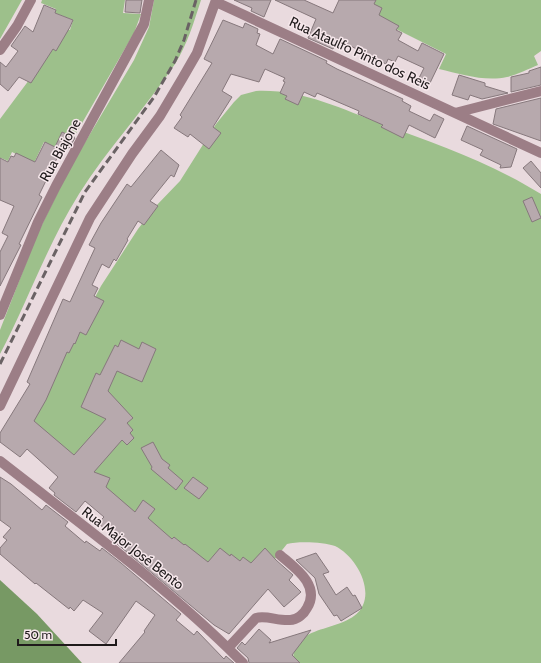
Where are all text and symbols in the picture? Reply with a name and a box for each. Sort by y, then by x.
street label: Rua Ataulfo Pinto dos Reis [287,12,434,94]
street label: Rua Biajone [35,115,85,185]
street label: Rua Major José Bento [78,503,188,594]
scale bar [18,621,116,647]
text: 50 m [24,627,52,642]

